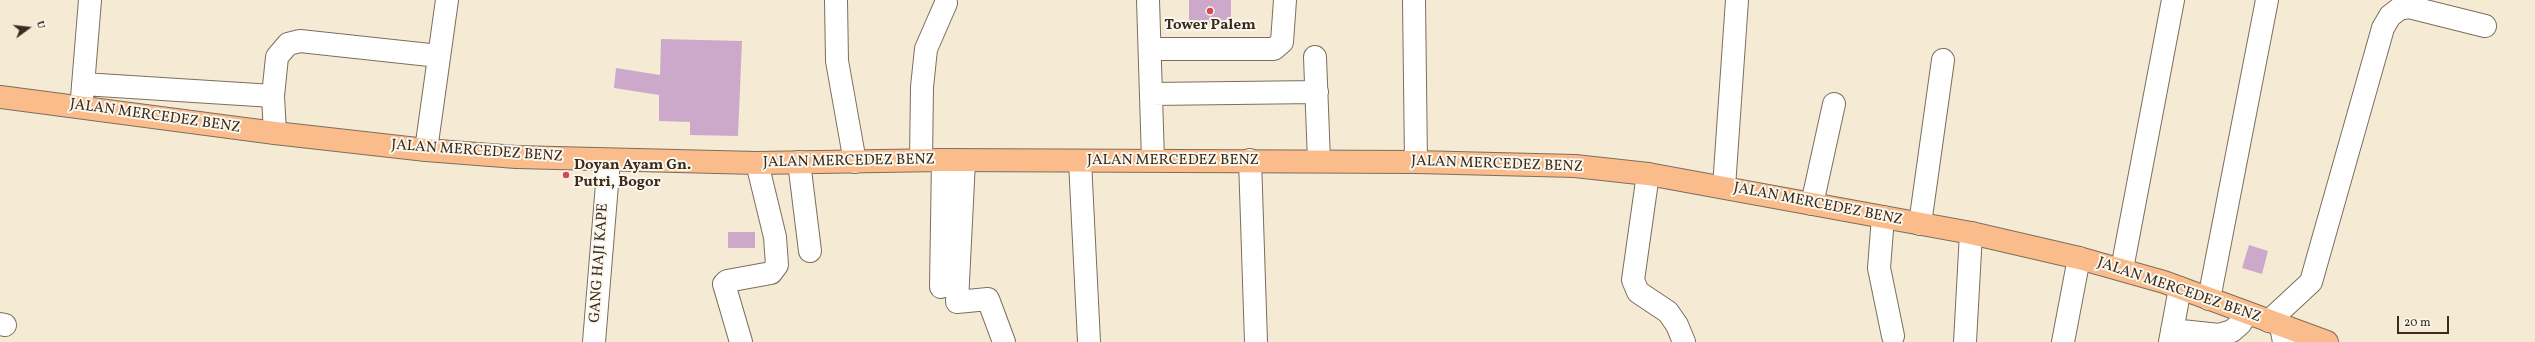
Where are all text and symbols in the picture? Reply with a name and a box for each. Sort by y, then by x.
marker: Tower Palem [1205,6,1215,16]
north arrow [8,8,48,48]
place label: Tower Palem [1164,17,1256,35]
text: U [32,19,48,30]
street label: JALAN MERCEDEZ BENZ [69,96,241,138]
street label: JALAN MERCEDEZ BENZ [391,137,563,167]
street label: JALAN MERCEDEZ BENZ [763,152,935,172]
street label: JALAN MERCEDEZ BENZ [1087,152,1259,170]
street label: JALAN MERCEDEZ BENZ [1411,153,1583,177]
place label: Doyan Ayam Gn. Putri, Bogor [574,157,691,192]
marker: Doyan Ayam Gn. Putri, Bogor [561,170,571,180]
street label: JALAN MERCEDEZ BENZ [1732,180,1904,230]
street label: GANG HAJI KAPE [587,203,613,323]
street label: JALAN MERCEDEZ BENZ [2095,254,2263,328]
scale bar [2399,308,2451,334]
text: 20 m [2404,315,2431,331]

